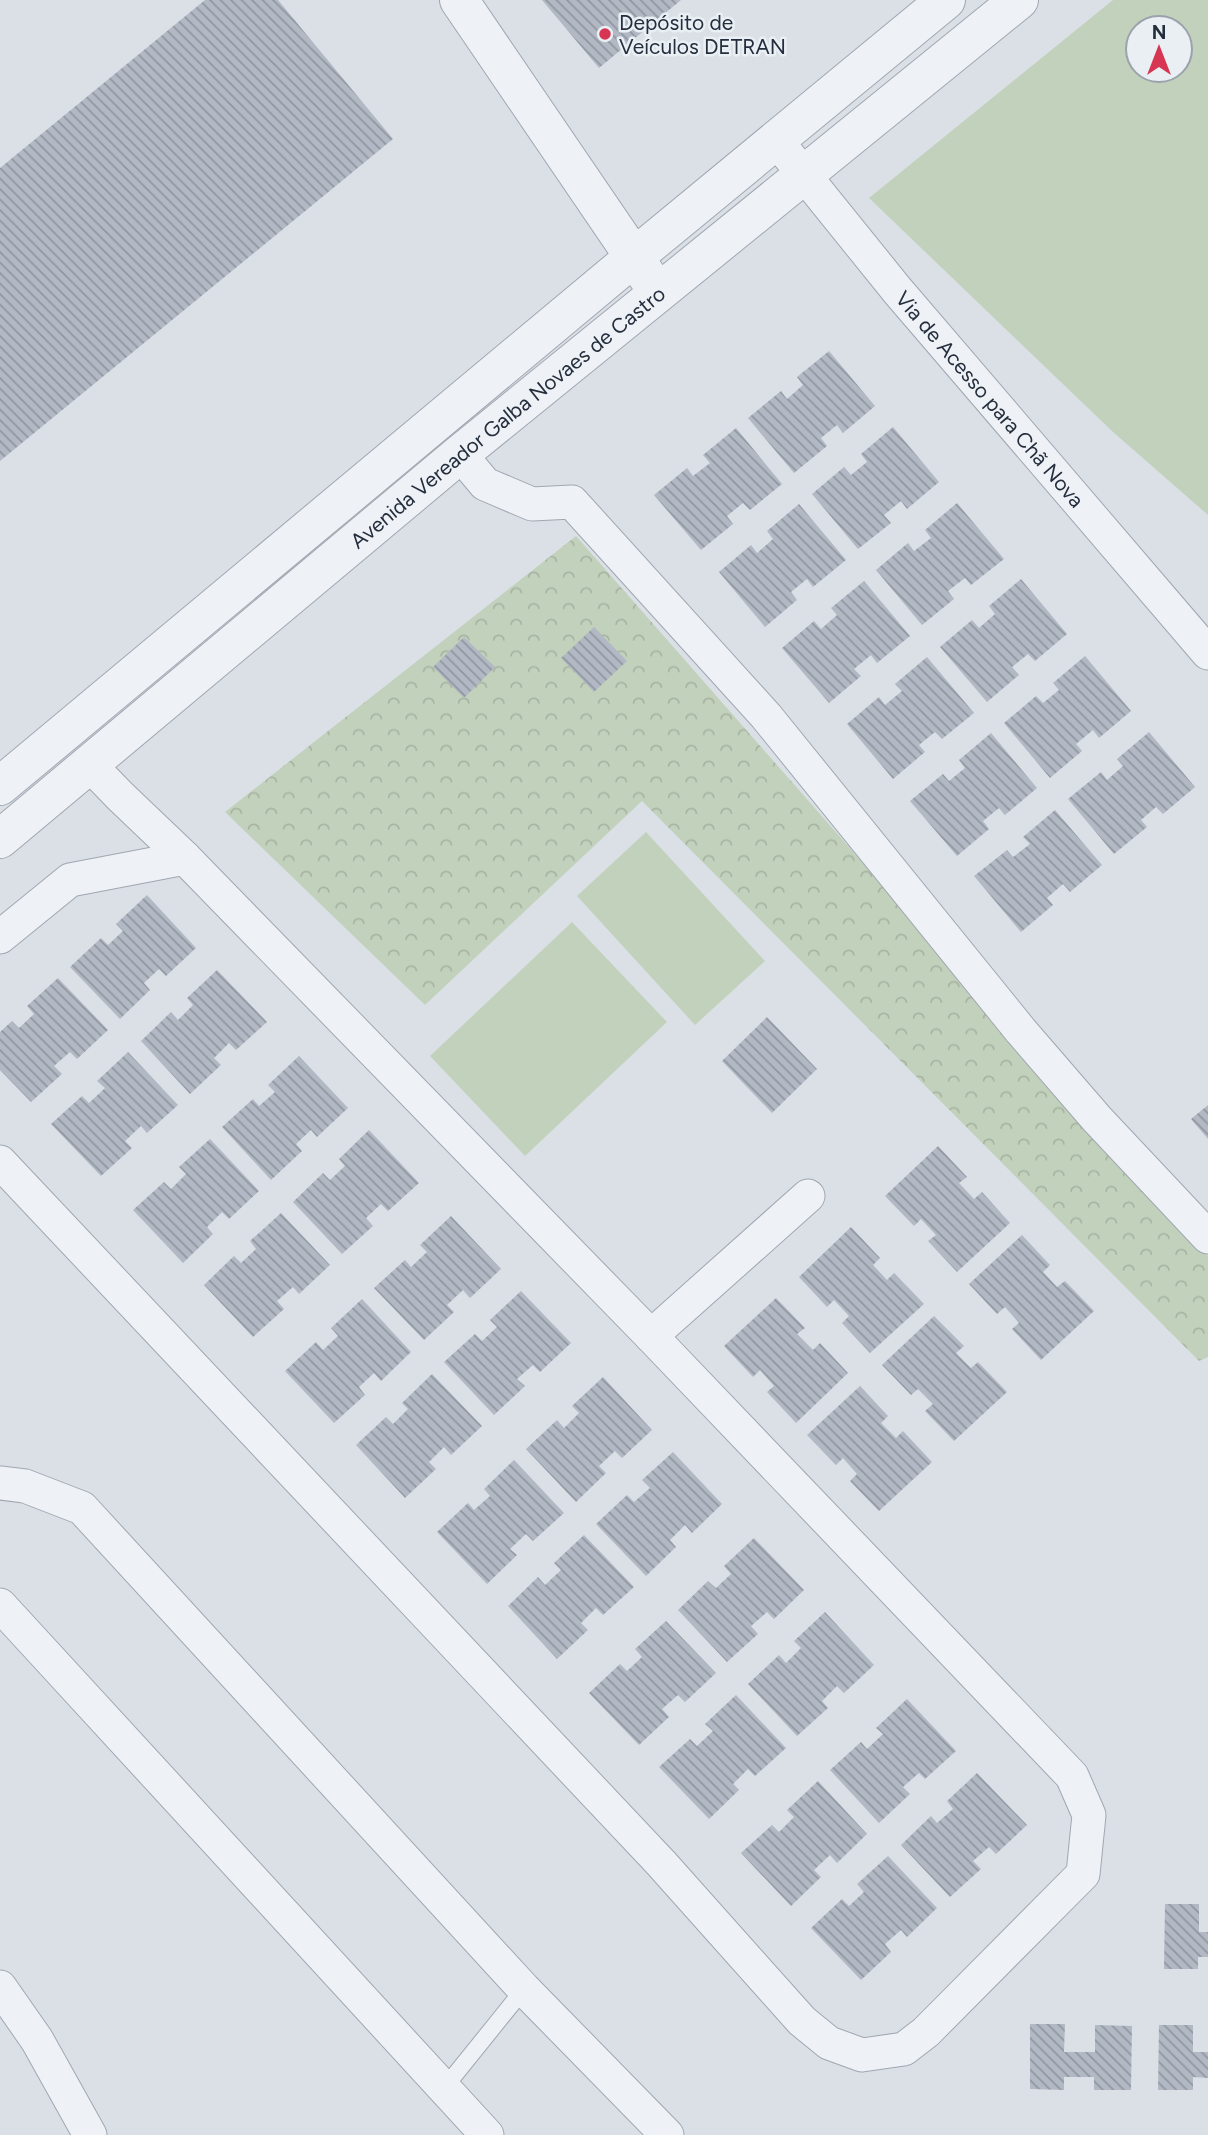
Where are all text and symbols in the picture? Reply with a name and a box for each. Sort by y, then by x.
place label: Depósito de Veículos DETRAN [619,10,786,59]
north arrow [1124,14,1194,84]
text: N [1152,21,1166,44]
marker: Depósito de Veículos DETRAN [597,26,613,42]
street label: Avenida Vereador Galba Novaes de Castro [345,280,670,553]
street label: Via de Acesso para Chã Nova [891,286,1090,512]

